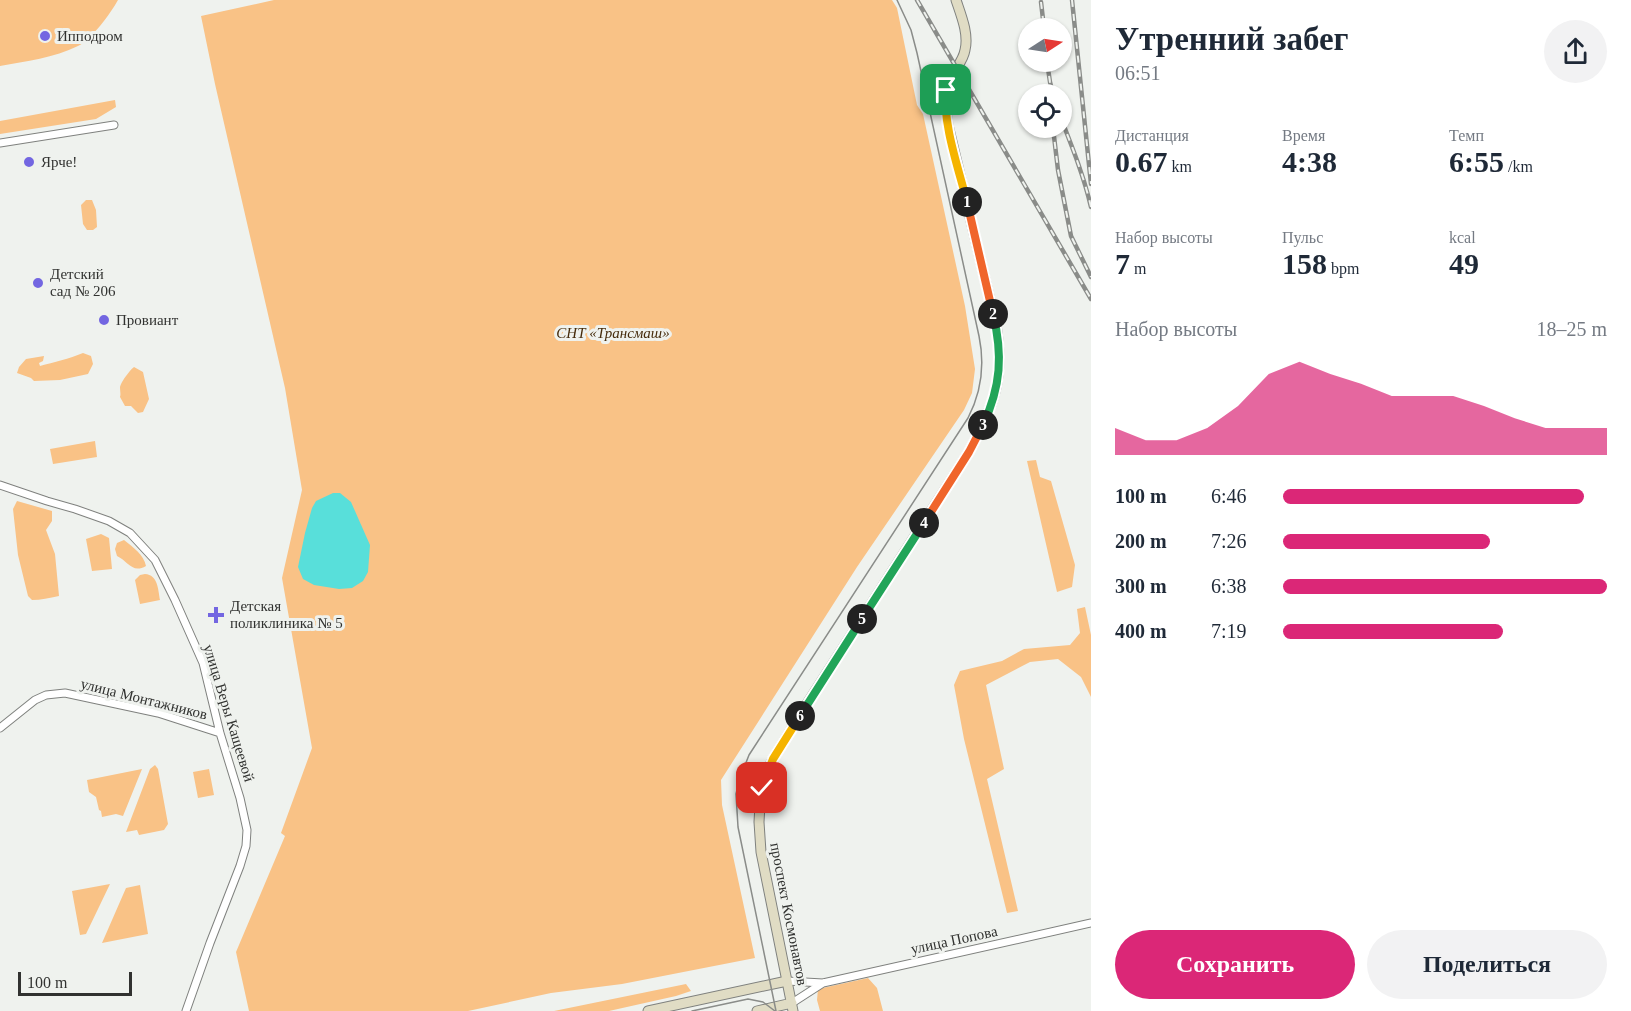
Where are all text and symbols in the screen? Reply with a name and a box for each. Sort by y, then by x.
north arrow [1018,18,1072,72]
map controls [1018,18,1072,138]
button: share [1544,20,1607,83]
text: Утренний забег [1115,21,1349,57]
place label: Ипподром [57,28,123,44]
marker: Ипподром [38,29,52,43]
text: 06:51 [1115,62,1161,84]
pin [920,64,971,115]
icon: arrive [929,73,962,106]
button: locate [1018,84,1072,138]
text: Дистанция [1115,127,1189,144]
text: Время [1282,127,1325,144]
text: Темп [1449,127,1484,144]
text: 0.67 [1115,145,1168,178]
text: 4:38 [1282,145,1337,178]
text: 6:55 [1449,145,1504,178]
place label: Ярче! [41,154,77,170]
marker: Ярче! [22,155,36,169]
text: km [1168,158,1192,175]
text: /km [1504,158,1533,175]
pin: 1 [952,187,982,217]
text: 1 [963,193,971,210]
text: Набор высоты [1115,229,1213,246]
text: Пульс [1282,229,1323,246]
text: kcal [1449,229,1476,246]
text: 7 [1115,247,1130,280]
text: 158 [1282,247,1327,280]
text: 49 [1449,247,1479,280]
text: m [1130,260,1146,277]
text: bpm [1327,260,1359,277]
place label: Детский сад № 206 [50,266,116,299]
marker: Детский сад № 206 [31,276,45,290]
pin: 2 [978,299,1008,329]
text: 2 [989,305,997,322]
place label: Провиант [116,312,179,328]
marker: Провиант [97,313,111,327]
text: Набор высоты [1115,318,1237,340]
text: 18–25 m [1536,318,1607,340]
park label: СНТ «Трансмаш» [556,325,670,341]
pin: 3 [968,410,998,440]
text: 3 [979,416,987,433]
text: 100 m [1115,485,1167,507]
text: 6:46 [1211,485,1247,507]
pin: 4 [909,508,939,538]
text: 4 [920,514,928,531]
text: 200 m [1115,530,1167,552]
text: 7:26 [1211,530,1247,552]
text: 300 m [1115,575,1167,597]
text: 6:38 [1211,575,1247,597]
place label: Детская поликлиника № 5 [230,598,343,631]
pin: 5 [847,604,877,634]
marker: Детская поликлиника № 5 [207,606,225,624]
text: 5 [858,610,866,627]
text: 400 m [1115,620,1167,642]
text: 7:19 [1211,620,1247,642]
street label: улица Веры Кащеевой [200,642,258,784]
street label: улица Монтажников [79,675,209,723]
pin: 6 [785,701,815,731]
text: 6 [796,707,804,724]
pin [736,762,787,813]
icon: check [745,771,778,804]
street label: проспект Космонавтов [767,841,811,987]
street label: улица Попова [909,923,999,957]
button: Сохранить [1115,930,1355,999]
button: Поделиться [1367,930,1607,999]
scale bar [18,969,132,996]
text: 100 m [27,974,67,991]

